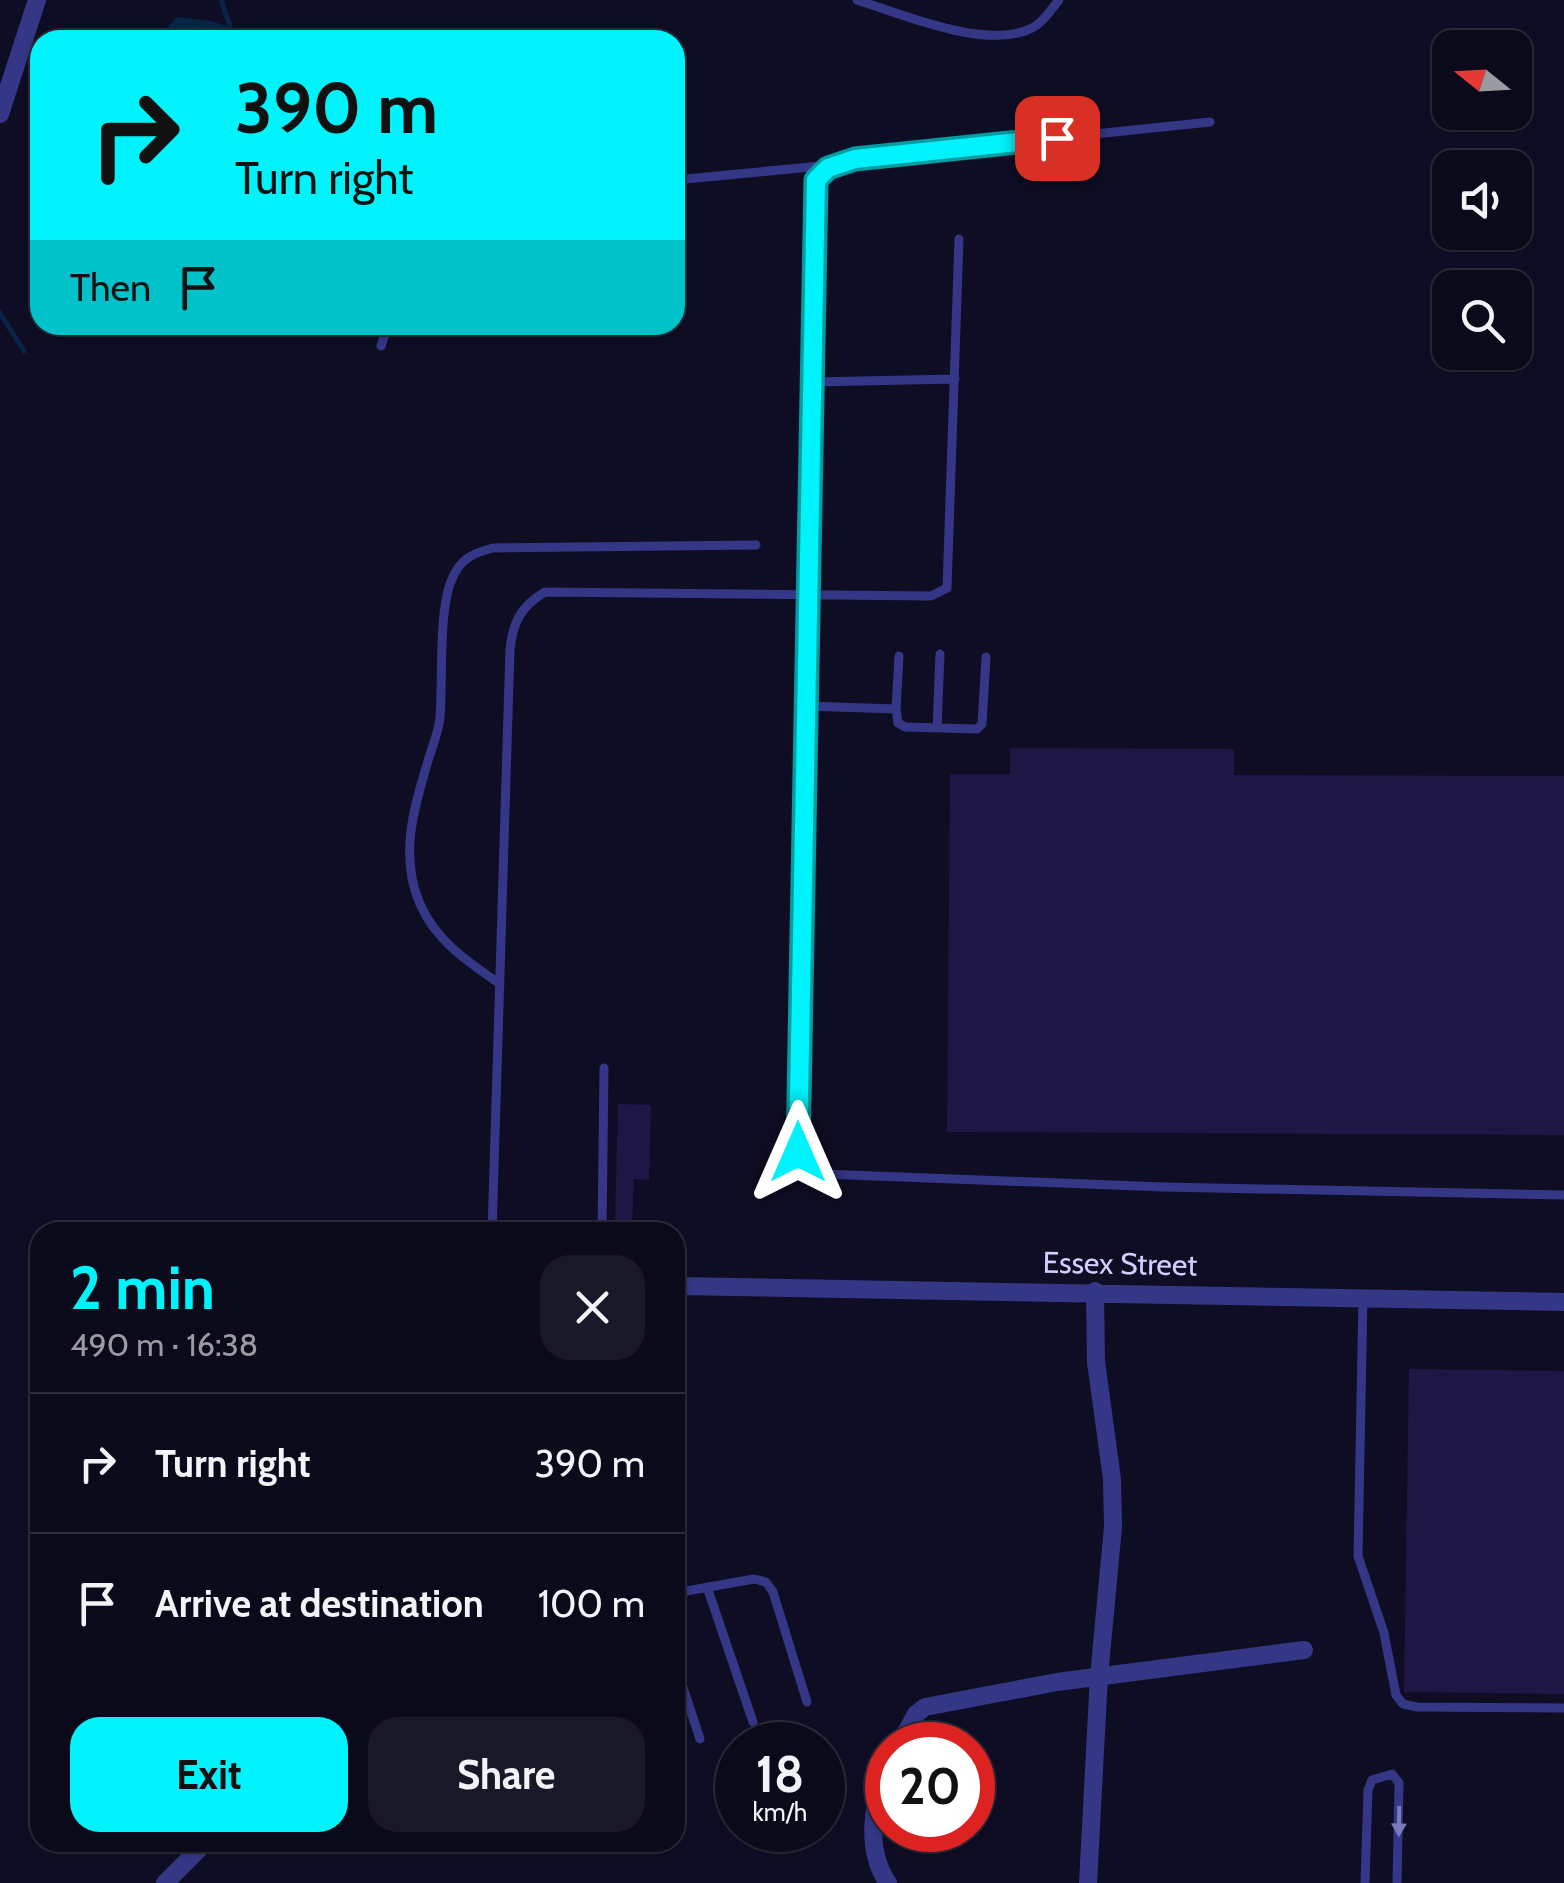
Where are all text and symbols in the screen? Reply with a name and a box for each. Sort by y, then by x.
north arrow [1432,30,1532,130]
map controls [1432,30,1532,370]
text: 390 m [235,65,438,151]
icon: right [70,70,200,200]
pin [1015,96,1100,181]
icon: arrive [1030,111,1085,166]
button: sound [1432,150,1532,250]
text: Turn right [235,151,414,205]
icon: arrive [171,260,226,315]
text: Then [70,264,151,311]
button: search [1432,270,1532,370]
position arrow [746,1100,850,1204]
street label: Essex Street [1042,1244,1198,1283]
text: 2 min [70,1251,215,1324]
button: close [540,1255,645,1360]
text: 490 m · 16:38 [70,1325,258,1364]
icon: right [70,1436,125,1491]
text: Turn right [155,1440,311,1487]
text: 390 m [534,1440,645,1487]
icon: arrive [70,1576,125,1631]
text: Arrive at destination [155,1580,484,1627]
text: 100 m [538,1580,645,1627]
button: Exit [70,1717,348,1832]
button: Share [368,1717,645,1832]
speed limit sign: 20 [865,1722,995,1852]
text: 18 [756,1744,804,1805]
text: km/h [753,1797,807,1827]
one-way arrow [1390,1805,1406,1837]

